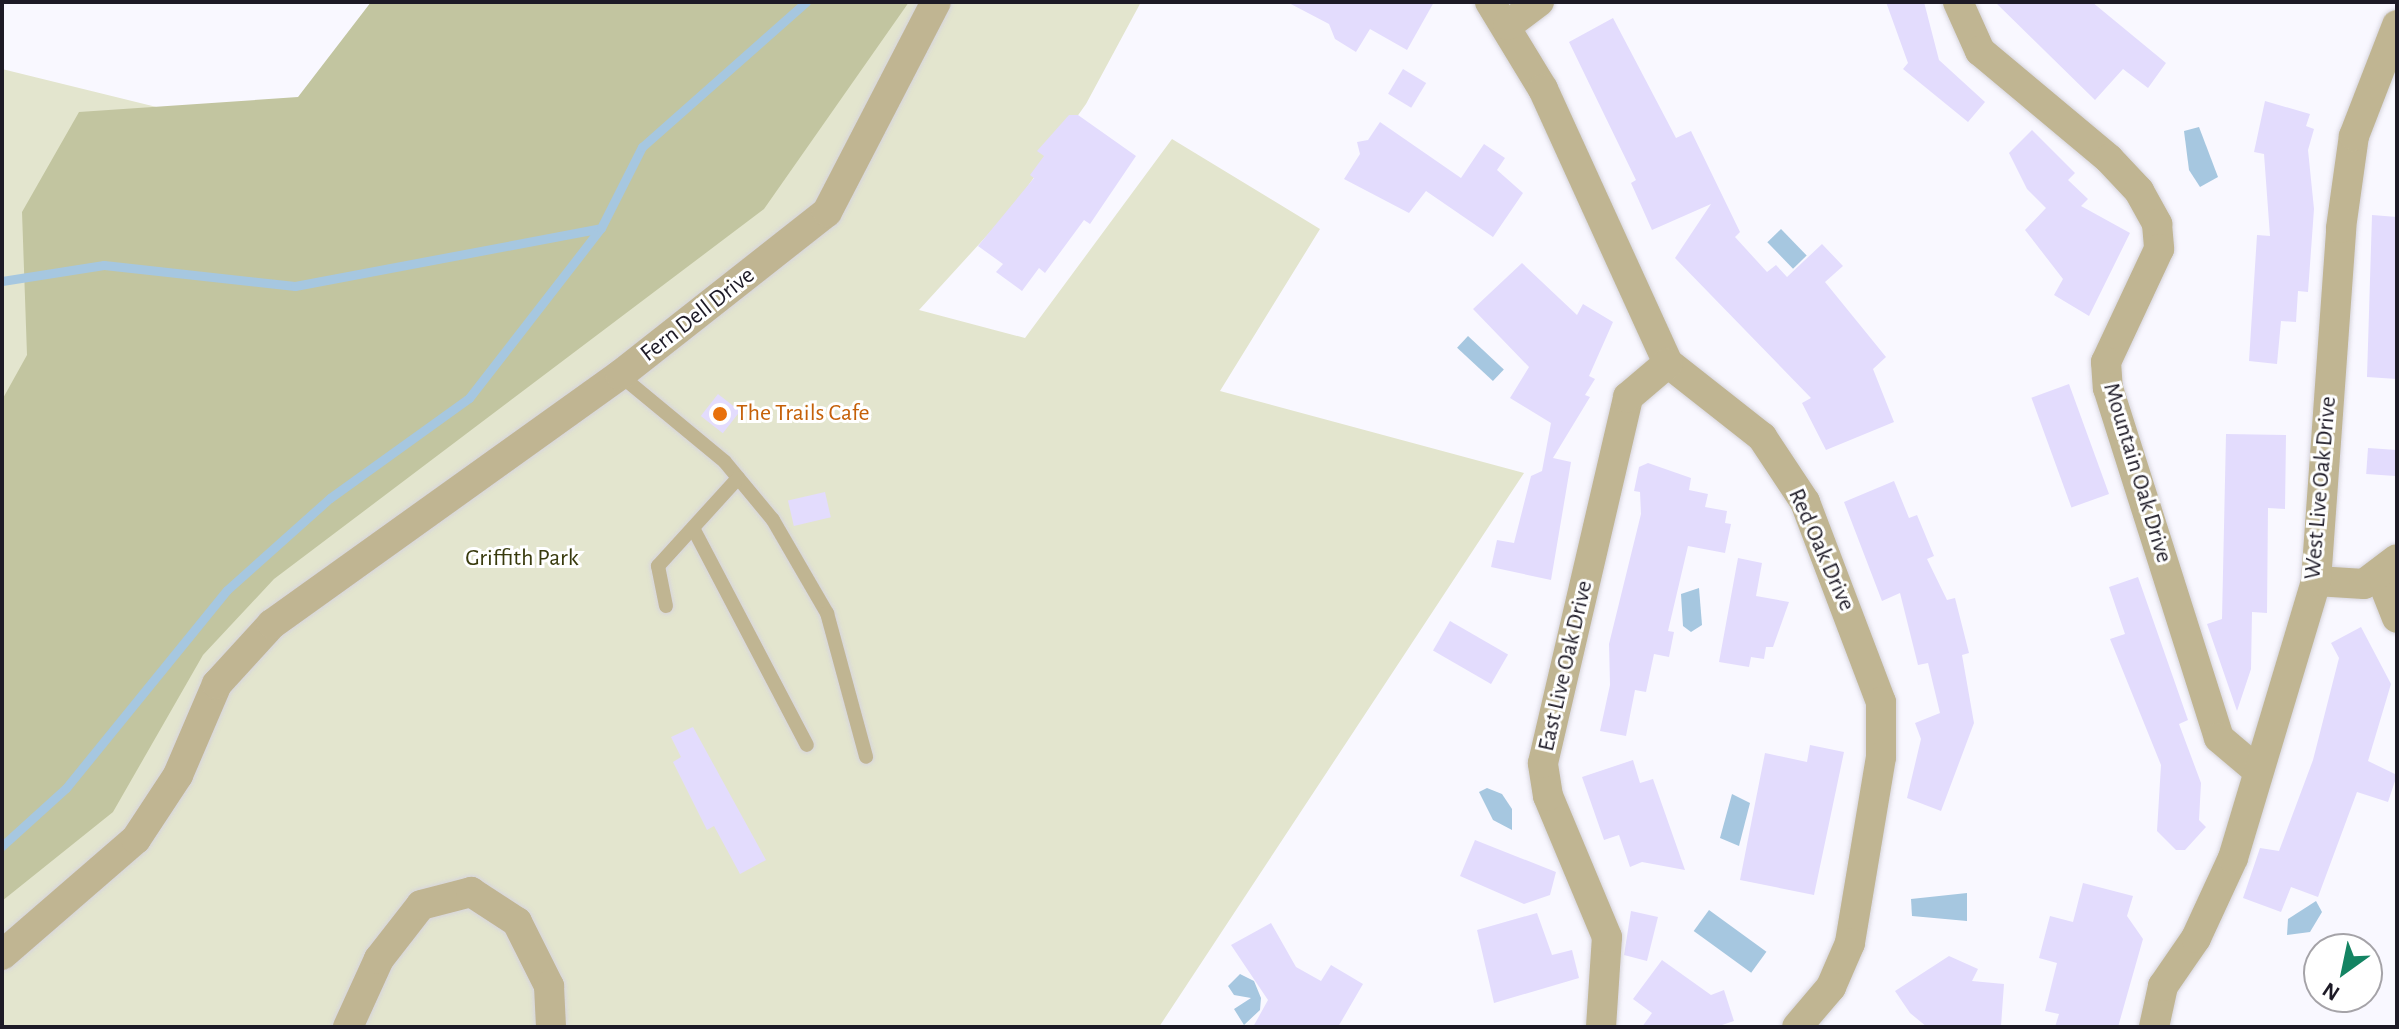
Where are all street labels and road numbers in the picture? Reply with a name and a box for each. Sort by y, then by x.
street label: Fern Dell Drive [635,261,761,369]
street label: Mountain Oak Drive [2096,380,2178,566]
street label: West Live Oak Drive [2299,395,2343,581]
street label: Red Oak Drive [1781,484,1861,616]
street label: East Live Oak Drive [1532,578,1600,754]

